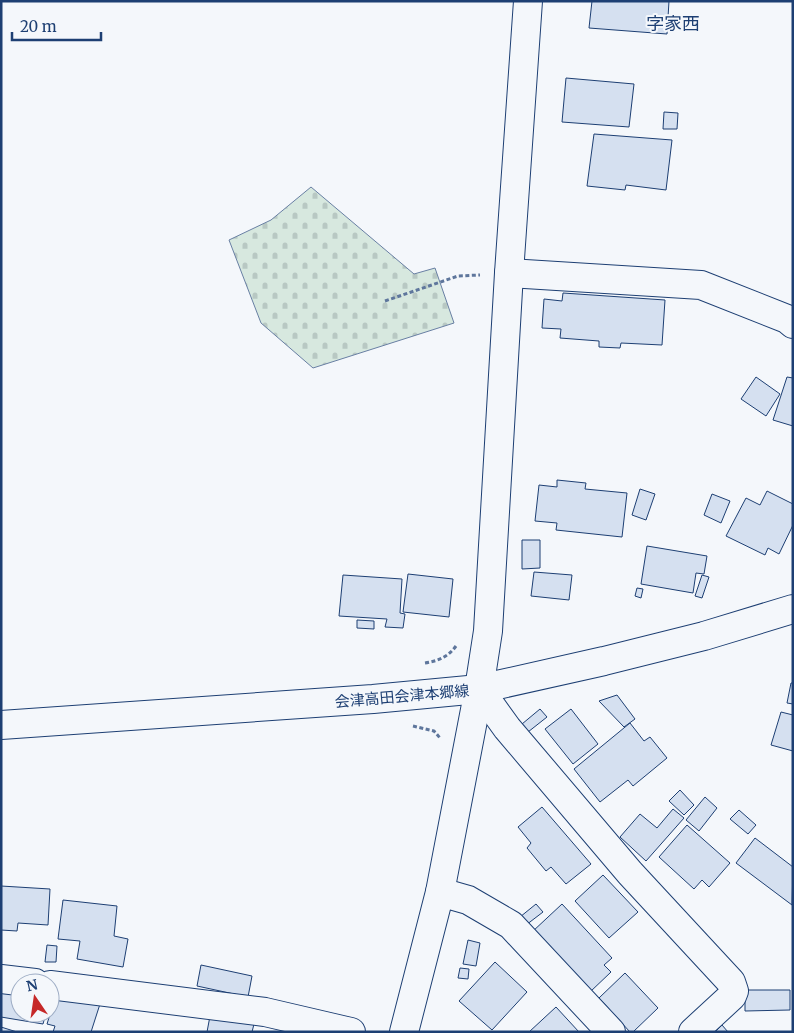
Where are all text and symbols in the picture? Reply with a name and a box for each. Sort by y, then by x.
scale bar [12,10,101,42]
district label: 字家西 [646,12,700,35]
text: 20 m [20,17,57,36]
street label: 会津高田会津本郷線 [334,681,470,711]
north arrow [10,973,60,1023]
text: N [25,975,39,995]

